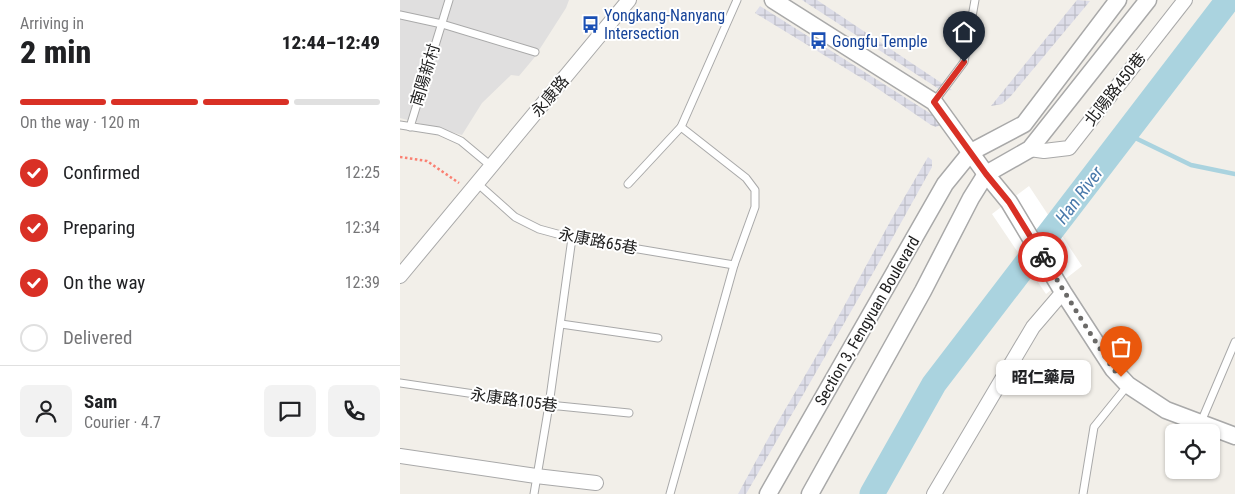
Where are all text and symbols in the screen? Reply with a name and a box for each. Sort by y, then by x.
place label: Yongkang-Nanyang Intersection [604,6,725,43]
pin [943,11,985,62]
text: Arriving in [20,14,84,33]
bus stop icon: Yongkang-Nanyang Intersection [580,14,600,34]
icon: home [950,18,978,46]
text: 12:44–12:49 [282,31,380,54]
bus stop icon: Gongfu Temple [808,31,828,51]
place label: Gongfu Temple [832,32,927,51]
text: 2 min [20,33,91,71]
street label: 南陽新村 [407,42,443,108]
street label: 北陽路450巷 [1081,49,1149,129]
street label: 永康路 [527,72,573,120]
text: On the way · 120 m [20,113,140,132]
icon: check [20,159,48,187]
text: Confirmed [63,161,140,184]
water label: Han River [1051,162,1108,228]
text: 12:25 [345,163,380,182]
icon: check [20,214,48,242]
text: Preparing [63,216,135,239]
text: 12:34 [345,218,380,237]
street label: 永康路65巷 [557,224,639,258]
courier [1018,232,1068,282]
street label: Section 3, Fengyuan Boulevard [811,233,923,409]
icon: bike [1029,243,1057,271]
icon: check [20,269,48,297]
text: On the way [63,271,145,294]
text: 12:39 [345,273,380,292]
text: Delivered [63,326,132,349]
pin [1100,326,1142,377]
icon: bag [1107,333,1135,361]
callout: 昭仁藥局 [996,360,1091,394]
text: 昭仁藥局 [1011,368,1076,387]
street label: 永康路105巷 [469,384,559,416]
button: person [20,385,72,437]
button: chat [264,385,316,437]
button: phone [328,385,380,437]
text: Sam [84,390,117,413]
text: Courier · 4.7 [84,413,161,432]
map controls [1165,424,1220,479]
button: locate [1165,424,1220,479]

